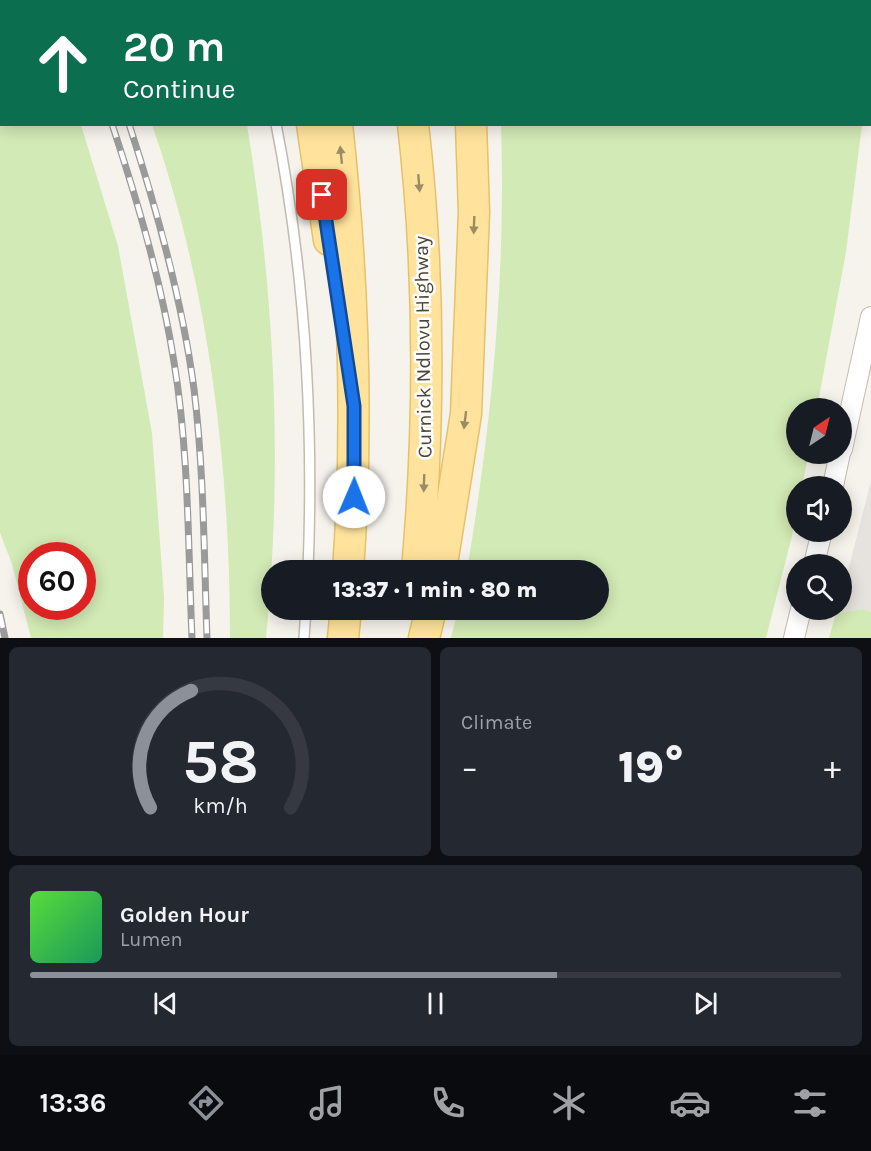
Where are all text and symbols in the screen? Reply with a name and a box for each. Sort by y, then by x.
text: 20 m [123,22,225,72]
icon: ahead [24,24,102,102]
text: Continue [123,73,235,105]
one-way arrow [336,146,346,165]
pin [296,169,347,220]
one-way arrow [414,173,424,192]
icon: arrive [305,178,338,211]
one-way arrow [469,215,479,234]
street label: Curnick Ndlovu Highway [410,236,436,458]
north arrow [786,398,852,464]
map controls [786,398,852,620]
one-way arrow [460,410,470,429]
position arrow [322,465,386,529]
one-way arrow [419,473,429,492]
button: sound [786,476,852,542]
speed limit sign: 60 [18,542,96,620]
button: search [786,554,852,620]
text: 13:37 · 1 min · 80 m [332,577,538,603]
text: Climate [461,711,532,734]
text: 58 [182,725,258,798]
text: 19° [618,741,684,793]
text: − [461,748,478,786]
text: + [824,748,841,786]
text: km/h [193,794,247,819]
text: Golden Hour [120,902,249,928]
text: Lumen [120,928,183,951]
icon: previous [149,987,182,1020]
icon: pause [419,987,452,1020]
icon: next [689,987,722,1020]
icon: directions [185,1082,227,1124]
icon: music [306,1082,348,1124]
icon: phone [427,1082,469,1124]
icon: climate [548,1082,590,1124]
icon: car [669,1082,711,1124]
icon: filters [789,1082,831,1124]
text: 13:36 [39,1087,106,1119]

